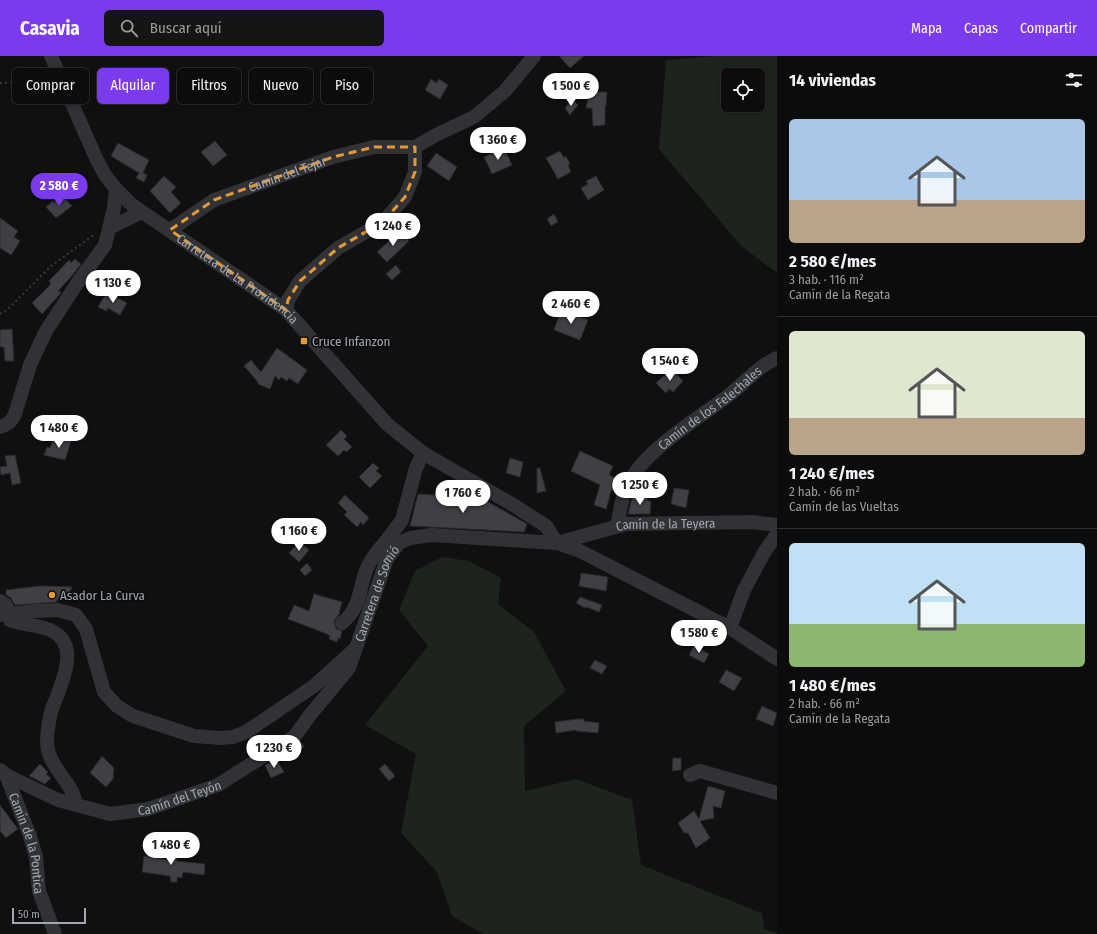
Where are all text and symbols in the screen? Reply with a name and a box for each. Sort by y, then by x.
search box [104,10,384,46]
text: Casavia [20,17,80,40]
icon: search [118,17,140,39]
text: Buscar aquí [150,19,222,37]
text: Mapa [911,20,942,37]
text: Capas [964,20,998,37]
text: Compartir [1020,20,1077,37]
chip: Comprar [12,68,89,104]
chip: Alquilar [97,68,169,104]
chip: Filtros [177,68,241,104]
chip: Nuevo [249,68,313,104]
chip: Piso [321,68,373,104]
map controls [721,68,765,112]
button: locate [721,68,765,112]
icon: filters [1063,69,1085,91]
text: 14 viviendas [789,70,876,91]
pin: 1 500 € [534,73,608,107]
text: 1 500 € [552,78,590,93]
pin: 1 360 € [461,127,535,161]
text: 1 360 € [479,132,517,147]
icon: home [901,145,973,217]
street label: Camín del Tejar [246,152,329,195]
pin: 2 580 € [22,173,96,207]
text: 2 580 € [40,178,78,193]
pin: 1 240 € [356,213,430,247]
text: 1 240 € [374,218,412,233]
street label: Carretera de La Providencia [174,230,302,326]
text: 2 580 €/mes [789,251,876,272]
pin: 1 130 € [76,270,150,304]
text: 3 hab. · 116 m² [789,272,864,287]
text: 1 130 € [95,275,131,290]
text: Camín de la Regata [789,287,890,302]
pin: 2 460 € [534,291,608,325]
text: 2 460 € [552,296,590,311]
place label: Cruce Infanzon [312,334,390,349]
marker: Cruce Infanzon [299,336,309,346]
pin: 1 540 € [633,348,707,382]
text: 1 540 € [651,353,689,368]
icon: home [901,357,973,429]
street label: Camín de los Felechales [655,363,764,453]
pin: 1 480 € [22,415,96,449]
text: 1 480 € [40,420,78,435]
text: 1 240 €/mes [789,463,874,484]
pin: 1 250 € [603,472,677,506]
text: 1 250 € [621,477,659,492]
pin: 1 760 € [426,480,500,514]
text: 2 hab. · 66 m² [789,484,860,499]
text: 1 760 € [444,485,482,500]
text: Camín de las Vueltas [789,499,899,514]
street label: Camín de la Teyera [614,515,715,534]
pin: 1 160 € [262,518,336,552]
text: 1 160 € [280,523,318,538]
street label: Carretera de Somió [351,542,402,643]
icon: home [901,569,973,641]
place label: Asador La Curva [60,588,145,603]
marker: Asador La Curva [47,590,57,600]
pin: 1 580 € [662,620,736,654]
text: 1 580 € [680,625,718,640]
text: 1 480 €/mes [789,675,876,696]
text: 2 hab. · 66 m² [789,696,860,711]
text: Camín de la Regata [789,711,890,726]
pin: 1 230 € [237,735,311,769]
text: 1 230 € [255,740,293,755]
street label: Camín del Teyón [137,777,223,818]
street label: Camín de la Pontica [6,790,47,895]
pin: 1 480 € [134,832,208,866]
text: 1 480 € [152,837,190,852]
scale bar [12,906,86,925]
text: 50 m [18,908,40,921]

